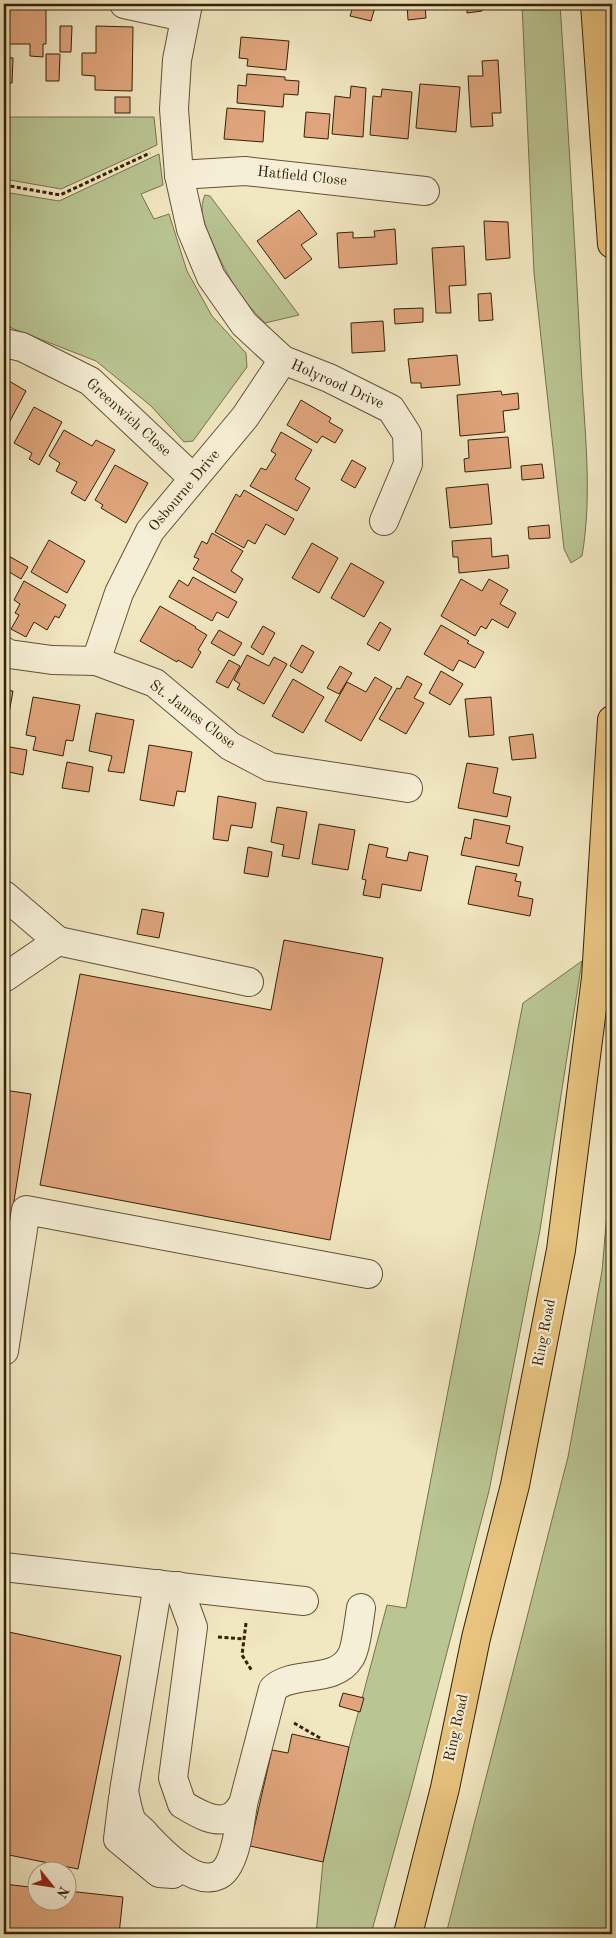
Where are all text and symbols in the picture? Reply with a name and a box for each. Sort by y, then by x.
street label: Hatfield Close [256,165,348,189]
street label: Holyrood Drive [288,358,386,412]
street label: Greenwich Close [83,376,173,460]
street label: Osbourne Drive [147,447,223,535]
street label: St. James Close [146,678,238,752]
street label: Ring Road [531,1298,559,1368]
street label: Ring Road [443,1693,472,1763]
north arrow [28,1860,78,1910]
text: N [54,1884,71,1900]

